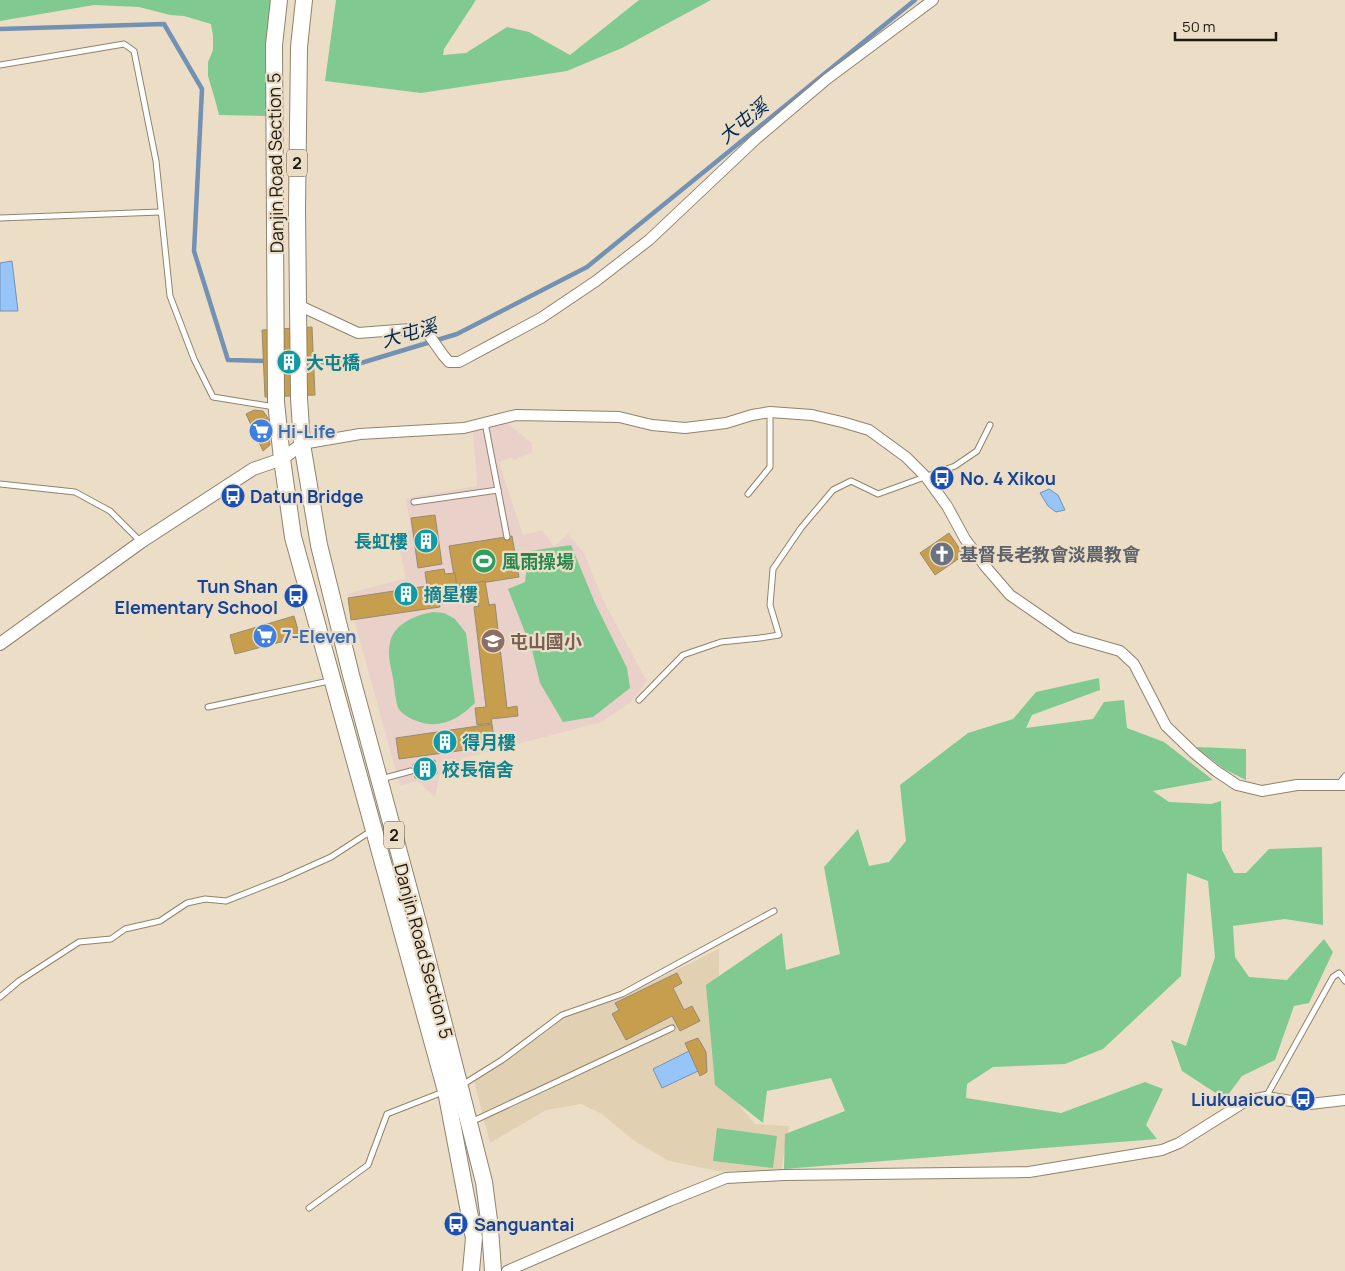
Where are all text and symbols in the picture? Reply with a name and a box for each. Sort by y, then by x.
scale bar [1175,10,1276,42]
text: 50 m [1182,16,1216,37]
street label: Danjin Road Section 5 [261,73,289,253]
water label: 大屯溪 [713,91,776,149]
road number: 2 [287,150,307,177]
water label: 大屯溪 [378,312,443,353]
building icon: 大屯橋 [276,349,302,375]
place label: 大屯橋 [306,350,360,374]
supermarket icon: Hi-Life [248,418,274,444]
place label: Hi-Life [278,419,336,443]
bus stop icon: No. 4 Xikou [929,465,955,491]
place label: No. 4 Xikou [960,466,1056,490]
bus stop icon: Datun Bridge [220,483,246,509]
place label: Datun Bridge [250,484,364,508]
building icon: 長虹樓 [413,528,439,554]
place label: 長虹樓 [354,529,408,553]
church icon: 基督長老教會淡農教會 [929,541,955,567]
place label: 基督長老教會淡農教會 [960,542,1141,566]
sports icon: 風雨操場 [471,548,497,574]
place label: 風雨操場 [502,549,574,573]
place label: Tun Shan Elementary School [115,574,278,619]
building icon: 摘星樓 [393,581,419,607]
place label: 摘星樓 [424,582,478,606]
bus stop icon: Tun Shan Elementary School [283,583,309,609]
supermarket icon: 7-Eleven [252,623,278,649]
place label: 7-Eleven [282,624,357,648]
school or university icon: 屯山國小 [480,628,506,654]
place label: 屯山國小 [510,629,582,653]
building icon: 得月樓 [432,729,458,755]
place label: 得月樓 [462,730,516,754]
building icon: 校長宿舍 [412,756,438,782]
place label: 校長宿舍 [442,757,514,781]
road number: 2 [384,822,404,848]
street label: Danjin Road Section 5 [389,861,459,1041]
bus stop icon: Liukuaicuo [1290,1086,1316,1112]
place label: Liukuaicuo [1191,1087,1286,1111]
bus stop icon: Sanguantai [443,1211,469,1237]
place label: Sanguantai [474,1212,575,1236]

